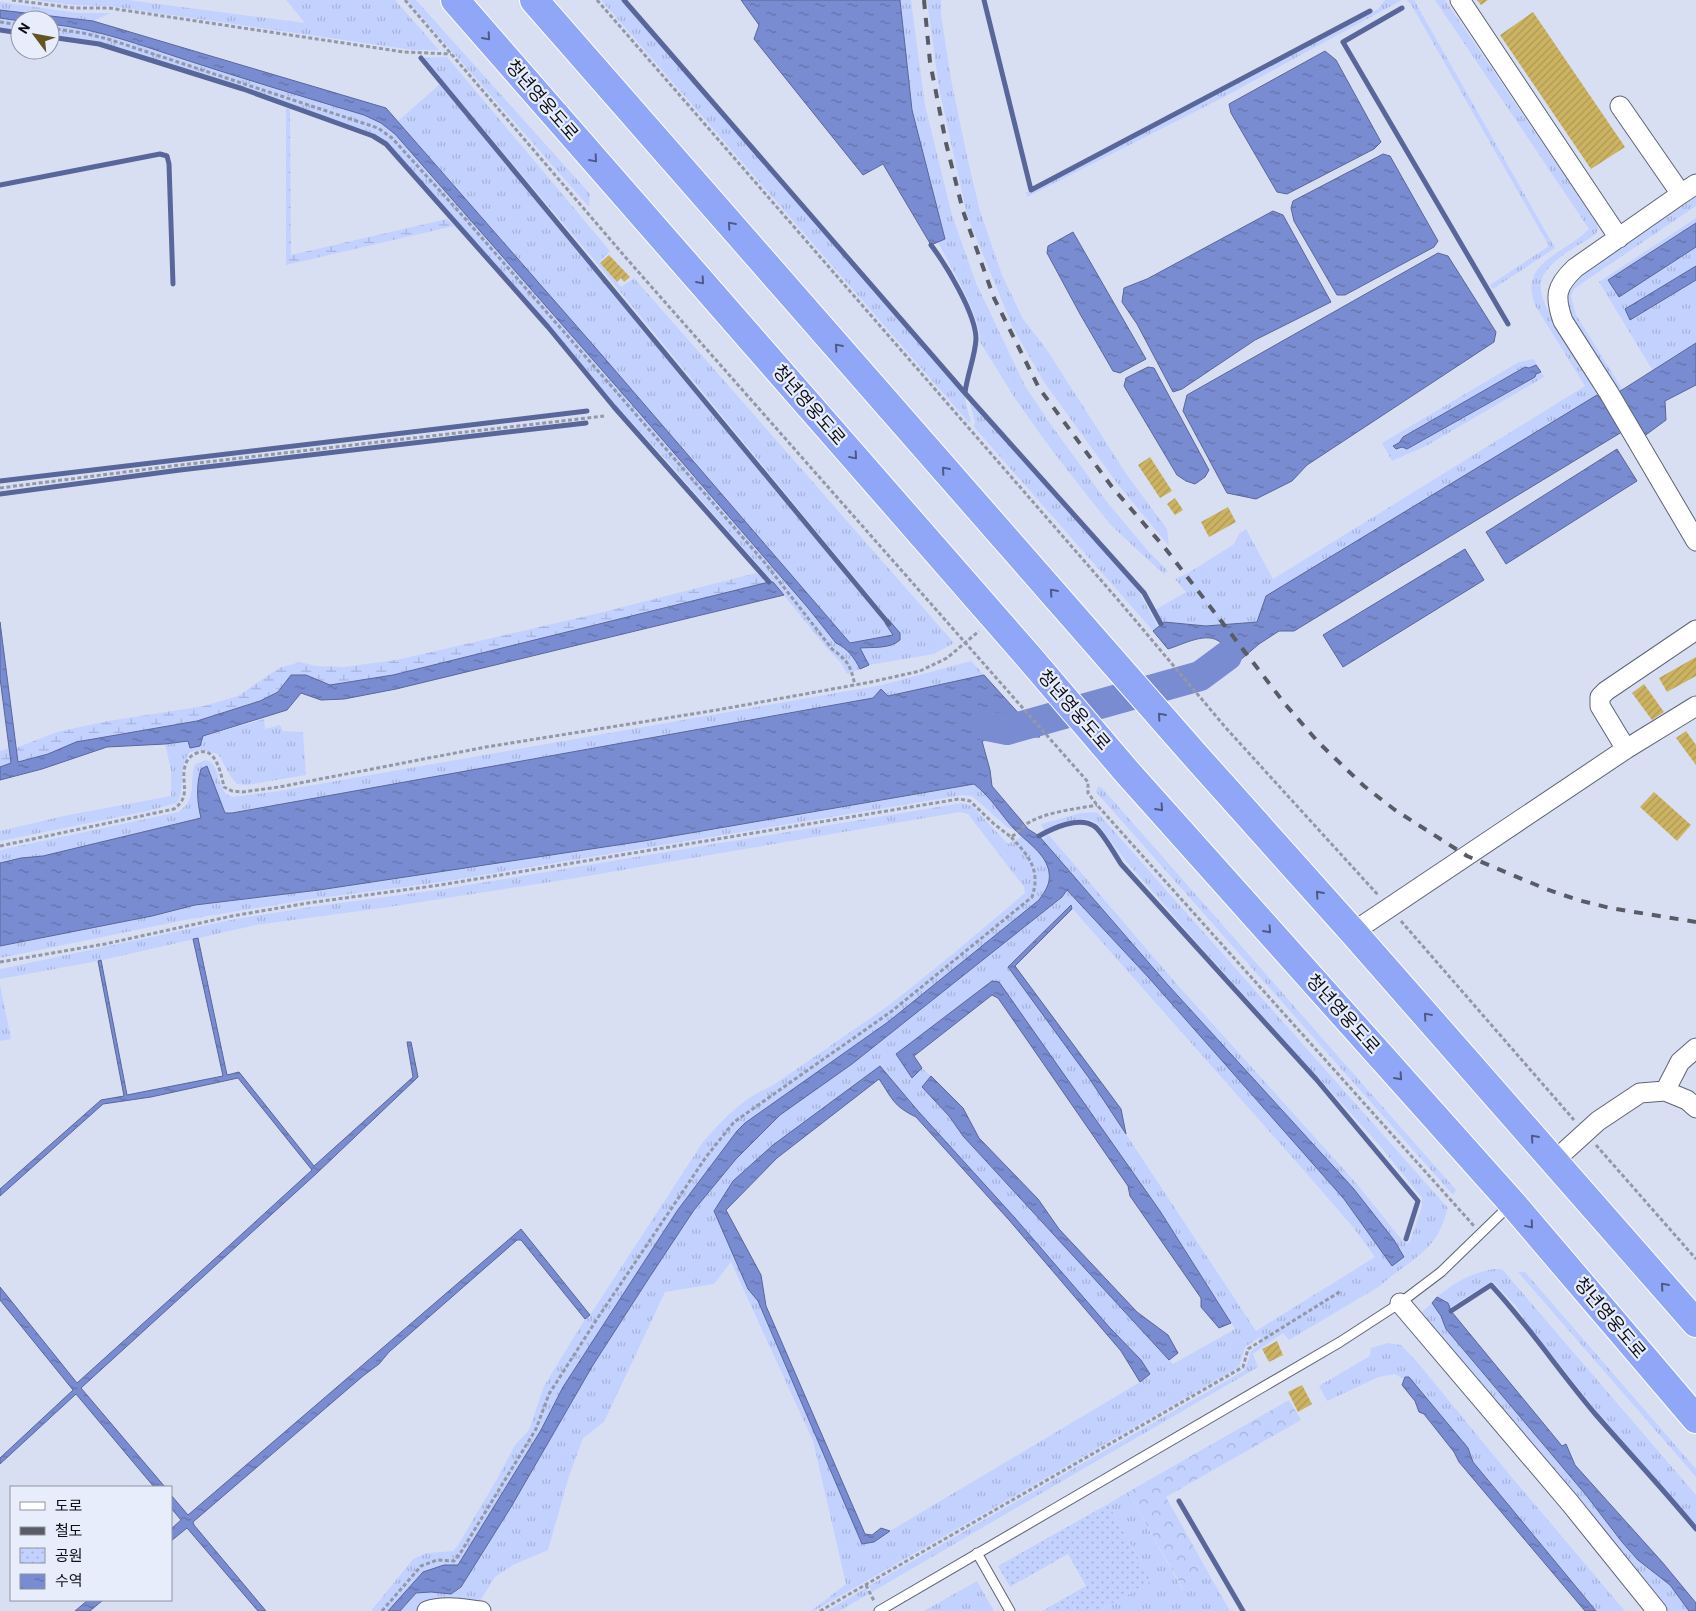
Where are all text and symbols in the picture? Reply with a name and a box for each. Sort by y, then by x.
north arrow [10,10,60,60]
text: N [14,19,33,36]
one-way arrow [481,31,490,40]
street label: 청년영웅도로 [502,55,584,144]
one-way arrow [588,153,596,162]
one-way arrow [728,222,737,231]
one-way arrow [695,276,704,285]
one-way arrow [835,344,844,353]
street label: 청년영웅도로 [769,360,851,449]
one-way arrow [848,451,857,460]
one-way arrow [942,466,951,475]
one-way arrow [1049,588,1058,597]
street label: 청년영웅도로 [1034,665,1116,754]
one-way arrow [1157,712,1166,721]
one-way arrow [1154,803,1163,812]
one-way arrow [1316,891,1325,900]
one-way arrow [1262,924,1271,933]
street label: 청년영웅도로 [1302,969,1385,1058]
one-way arrow [1423,1012,1432,1021]
one-way arrow [1393,1071,1402,1080]
one-way arrow [1531,1134,1540,1143]
one-way arrow [1525,1219,1534,1228]
street label: 청년영웅도로 [1570,1272,1651,1362]
one-way arrow [1661,1283,1670,1292]
legend [10,1486,172,1601]
text: 도로 [55,1496,83,1514]
text: 철도 [55,1521,83,1539]
text: 공원 [55,1546,83,1564]
text: 수역 [55,1571,83,1589]

